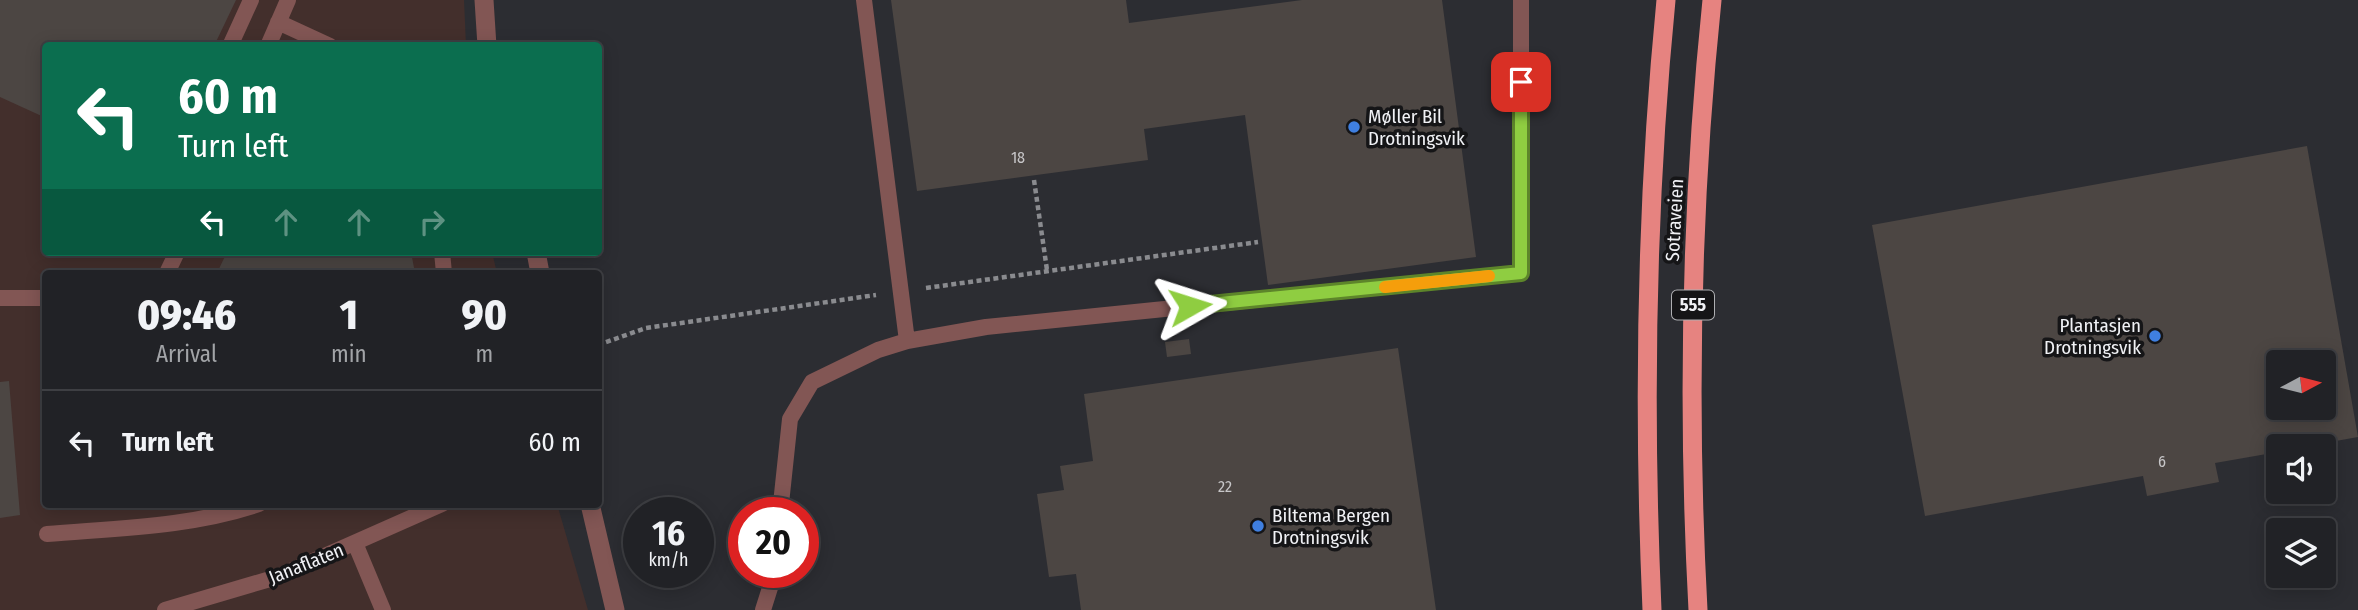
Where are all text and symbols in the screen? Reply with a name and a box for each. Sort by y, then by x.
pin [1491,52,1551,112]
icon: arrive [1502,63,1540,101]
text: 60 m [178,67,278,126]
icon: left [63,70,154,161]
place label: Møller Bil Drotningsvik [1368,105,1465,150]
marker: Møller Bil Drotningsvik [1346,119,1362,135]
text: Turn left [178,127,288,165]
house number: 18 [1011,148,1025,167]
street label: Sotraveien [1661,178,1688,262]
icon: left [194,203,232,241]
icon: ahead [267,203,305,241]
icon: ahead [340,203,378,241]
icon: right [413,203,451,241]
position arrow [1153,269,1227,343]
text: 09:46 [137,290,236,340]
text: 1 [340,290,358,340]
text: 90 [462,290,507,340]
road number: 555 [1672,290,1714,320]
place label: Plantasjen Drotningsvik [2044,314,2141,359]
marker: Plantasjen Drotningsvik [2147,328,2163,344]
text: Arrival [156,340,217,368]
text: min [331,340,367,368]
text: m [475,340,493,368]
north arrow [2266,350,2336,420]
map controls [2266,350,2336,588]
icon: left [63,424,101,462]
text: Turn left [122,427,214,458]
text: 60 m [528,427,581,458]
button: sound [2266,434,2336,504]
house number: 6 [2158,452,2166,471]
house number: 22 [1218,477,1232,496]
speed limit sign: 20 [728,497,819,588]
place label: Biltema Bergen Drotningsvik [1272,504,1390,549]
text: 16 [652,512,685,554]
marker: Biltema Bergen Drotningsvik [1250,518,1266,534]
button: layers [2266,518,2336,588]
street label: Janaflaten [265,538,347,589]
text: km/h [648,549,689,571]

